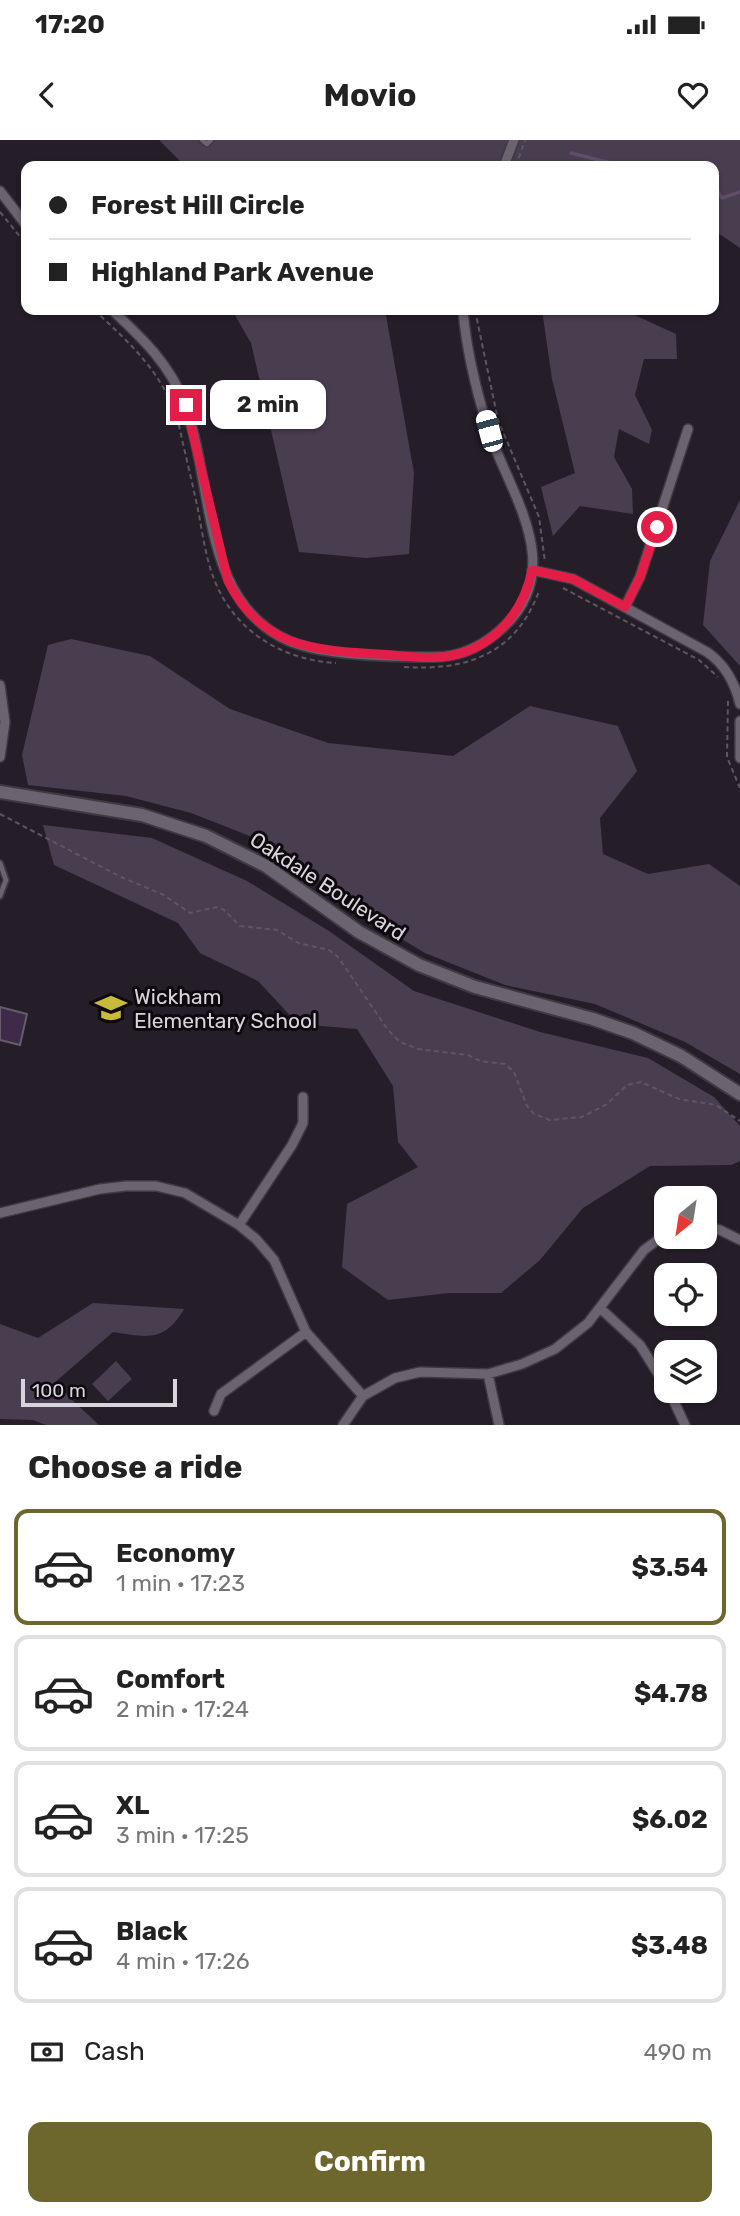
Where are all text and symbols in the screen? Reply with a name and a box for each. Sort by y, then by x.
text: 17:20 [35,9,105,40]
icon: back [28,76,66,114]
text: Movio [323,76,417,114]
icon: heart [674,76,712,114]
text: Forest Hill Circle [91,190,305,221]
text: Highland Park Avenue [91,257,374,288]
callout: 2 min [210,380,326,430]
route end [170,389,202,421]
text: 2 min [237,390,299,418]
car [474,408,505,454]
route start [641,511,673,543]
street label: Oakdale Boulevard [245,826,411,946]
place label: Wickham Elementary School [134,984,317,1033]
school or university icon: Wickham Elementary School [94,991,128,1025]
north arrow [654,1186,718,1250]
map controls [654,1186,717,1403]
button: locate [654,1263,717,1326]
button: layers [654,1340,717,1403]
scale bar [21,1376,177,1408]
text: 100 m [32,1379,86,1402]
text: Choose a ride [28,1448,242,1486]
icon: car [32,1536,95,1599]
text: Economy [116,1538,235,1569]
text: $3.54 [632,1552,708,1583]
text: 1 min · 17:23 [116,1569,245,1597]
icon: car [32,1662,95,1725]
text: Comfort [116,1664,225,1695]
text: $4.78 [634,1678,708,1709]
text: 2 min · 17:24 [116,1695,249,1723]
icon: car [32,1788,95,1851]
text: XL [116,1790,149,1821]
text: $6.02 [632,1804,708,1835]
text: 3 min · 17:25 [116,1821,249,1849]
icon: car [32,1914,95,1977]
text: Black [116,1916,188,1947]
text: $3.48 [631,1930,708,1961]
text: 4 min · 17:26 [116,1947,250,1975]
icon: cash [28,2033,66,2071]
text: Cash [84,2036,145,2067]
text: 490 m [644,2038,712,2066]
button: Confirm [28,2122,712,2202]

